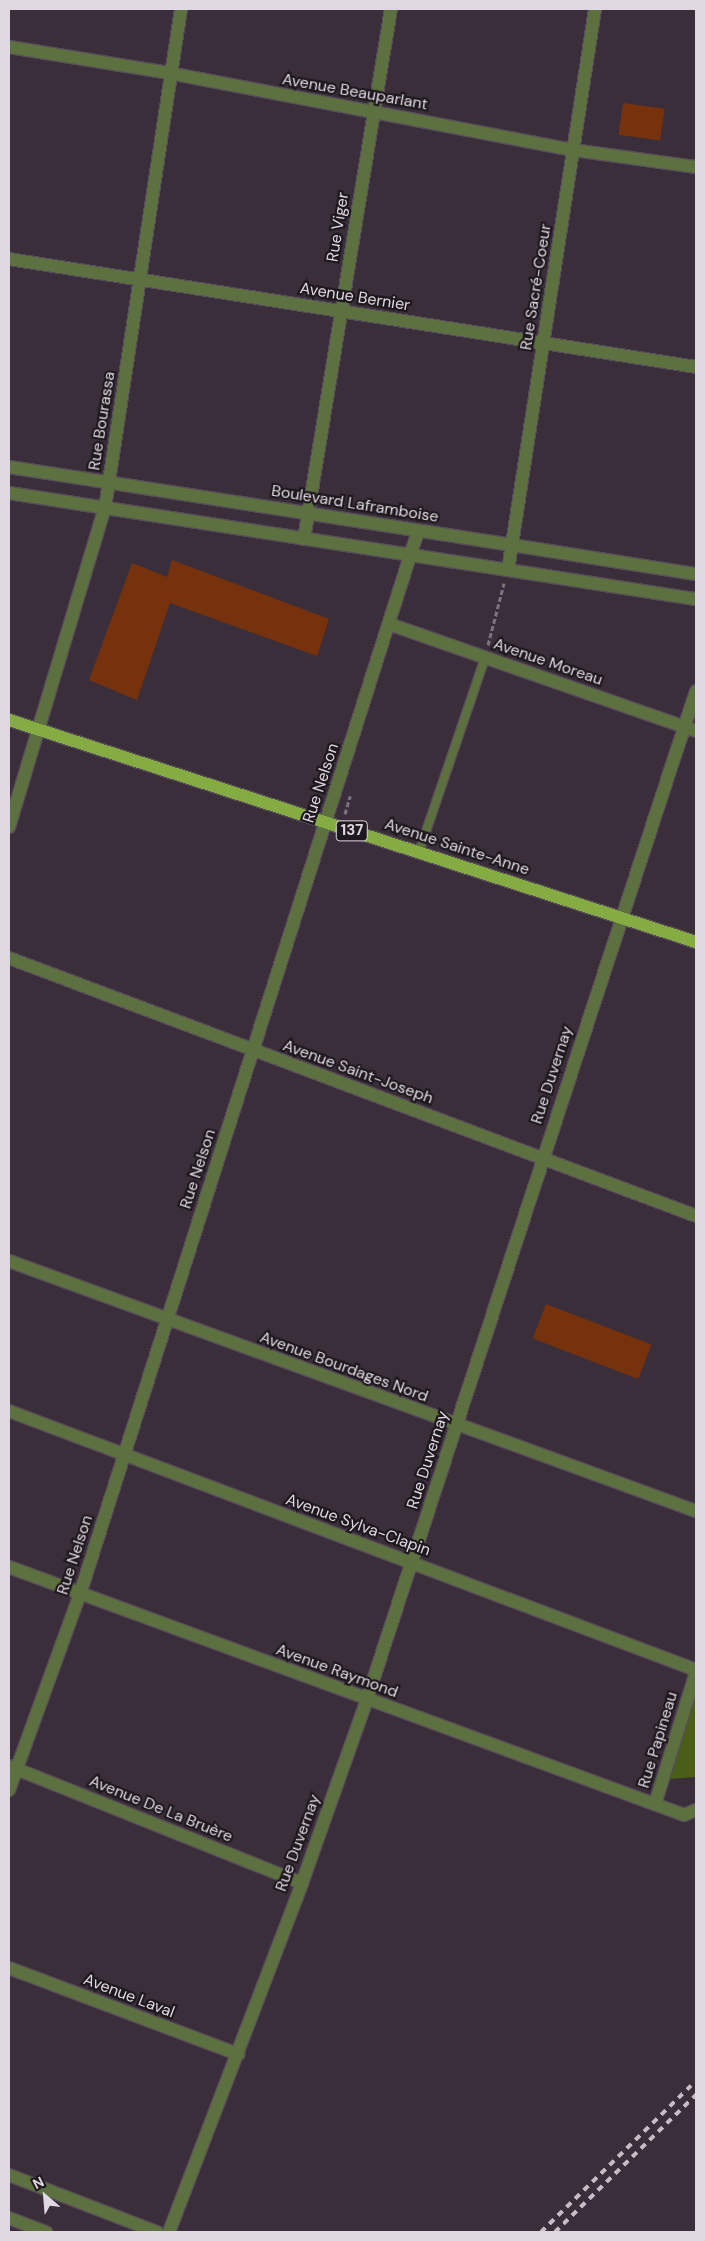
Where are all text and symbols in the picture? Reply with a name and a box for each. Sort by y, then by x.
street label: Avenue Beauparlant [281,70,429,114]
street label: Rue Viger [323,191,353,263]
street label: Rue Sacré-Coeur [517,222,555,352]
street label: Avenue Bernier [299,279,411,315]
street label: Rue Bourassa [85,370,119,472]
street label: Boulevard Laframboise [270,481,440,527]
street label: Avenue Moreau [491,634,605,690]
street label: Rue Nelson [299,741,343,825]
street label: Avenue Sainte-Anne [382,815,532,879]
road number: 137 [336,818,368,844]
street label: Rue Duvernay [527,1024,577,1126]
street label: Avenue Saint-Joseph [280,1036,436,1108]
street label: Rue Nelson [176,1127,220,1211]
street label: Avenue Bourdages Nord [257,1328,431,1406]
street label: Rue Duvernay [403,1409,453,1511]
street label: Avenue Sylva-Clapin [283,1490,433,1560]
street label: Rue Nelson [53,1513,97,1597]
street label: Avenue Raymond [273,1640,401,1702]
street label: Rue Papineau [634,1690,682,1790]
street label: Avenue De La Bruère [87,1771,235,1847]
street label: Rue Duvernay [272,1792,324,1894]
street label: Avenue Laval [81,1970,177,2022]
north arrow [20,2171,70,2221]
text: N [30,2172,47,2193]

